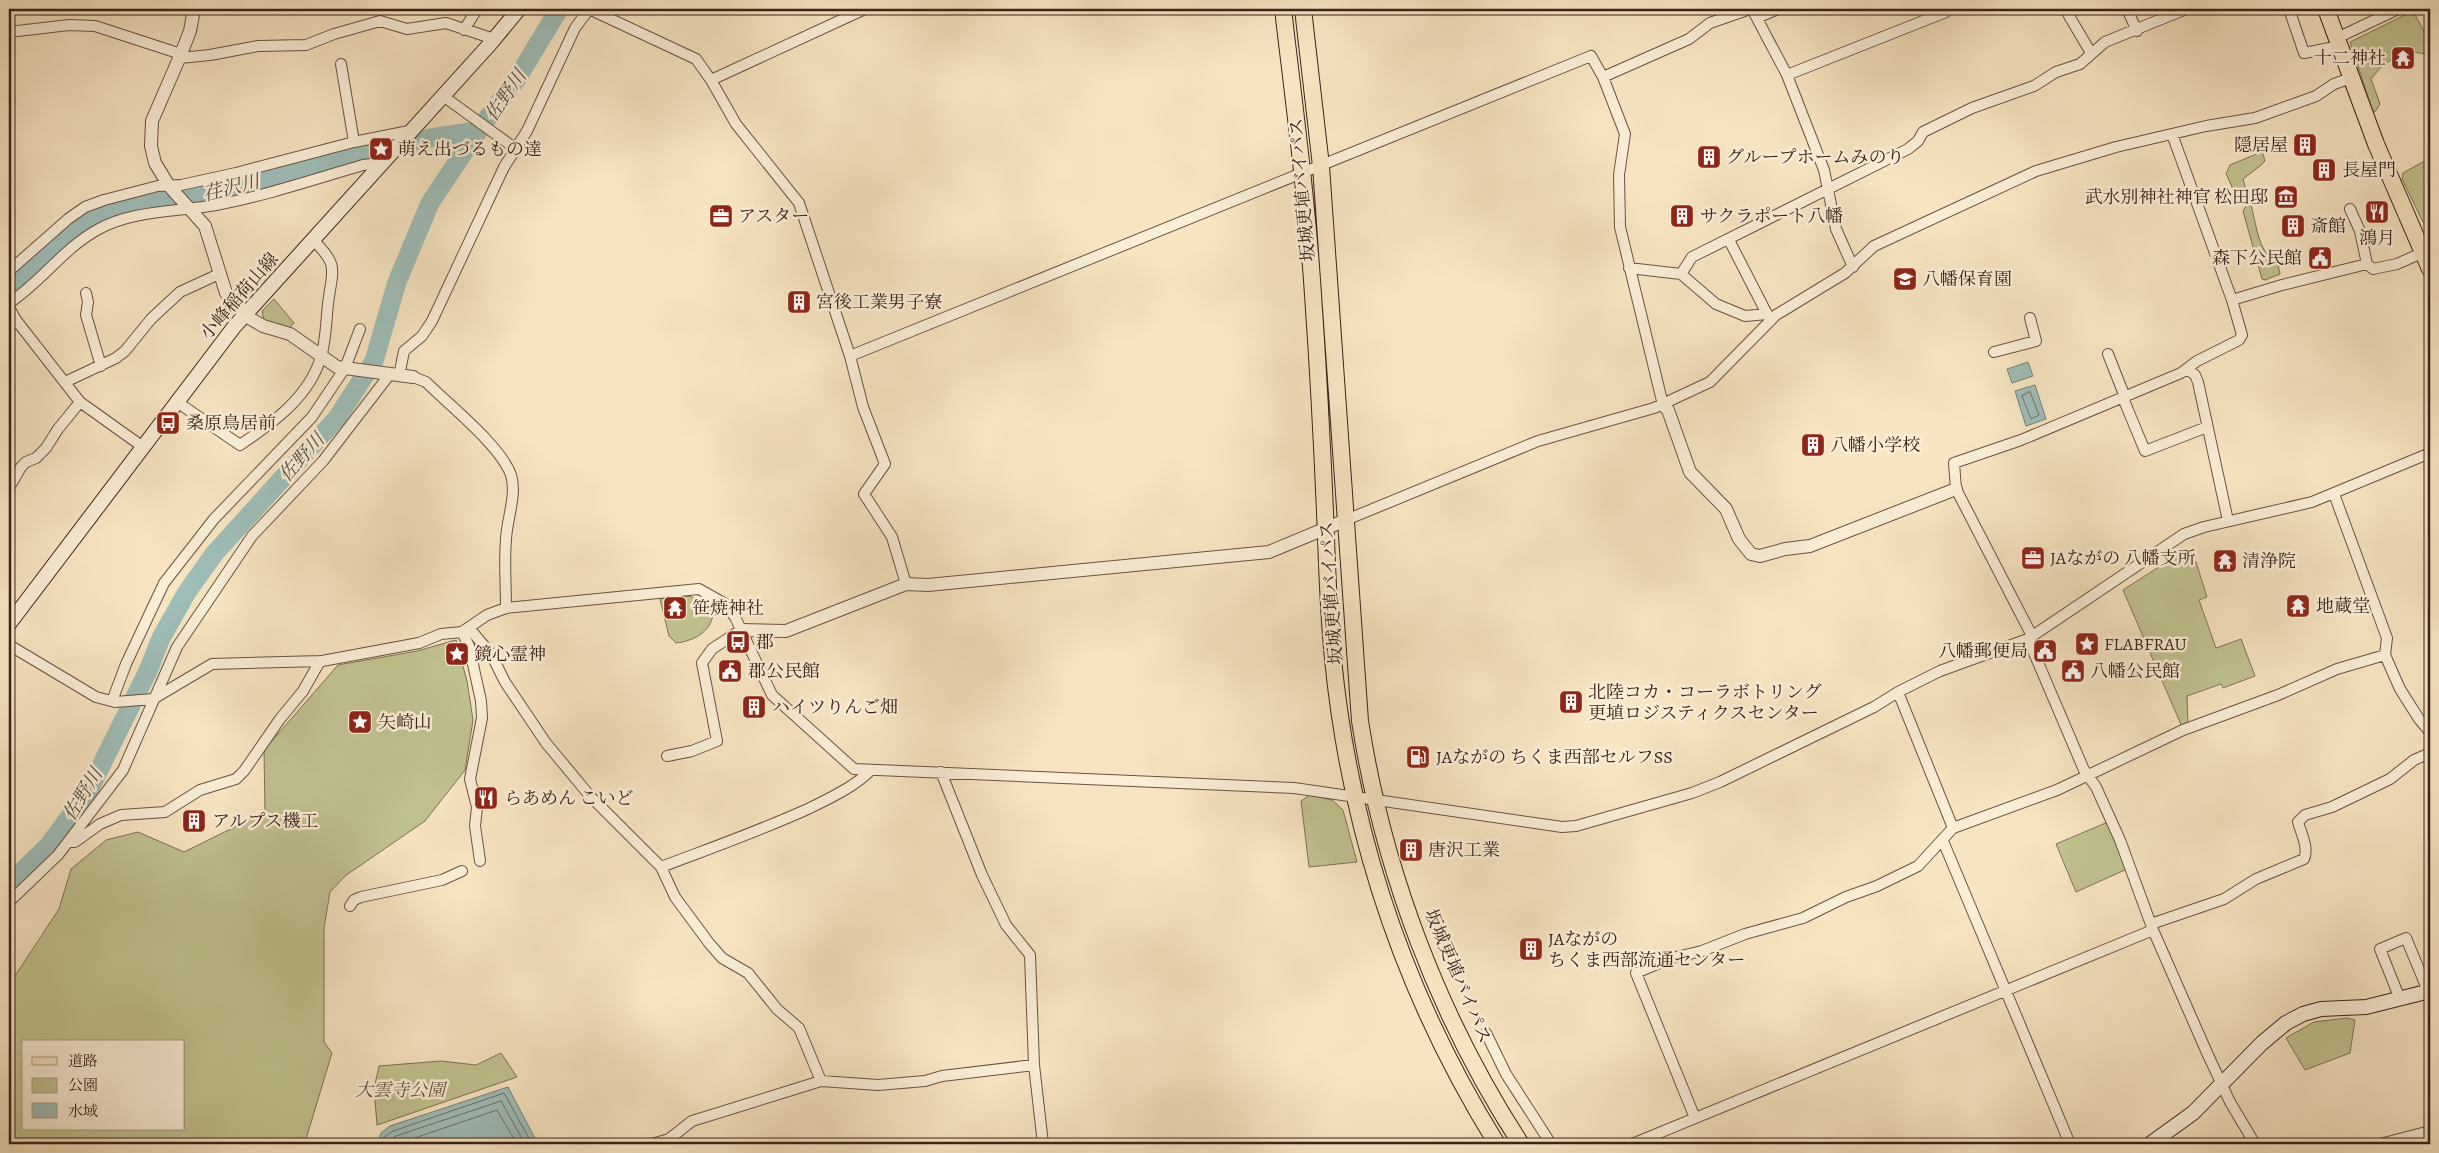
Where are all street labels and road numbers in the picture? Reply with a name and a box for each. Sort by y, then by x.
street label: 坂城更埴バイパス [1284,117,1320,263]
street label: 小峰稲荷山線 [195,247,283,345]
street label: 坂城更埴バイパス [1314,521,1348,665]
street label: 坂城更埴バイパス [1419,905,1497,1047]

